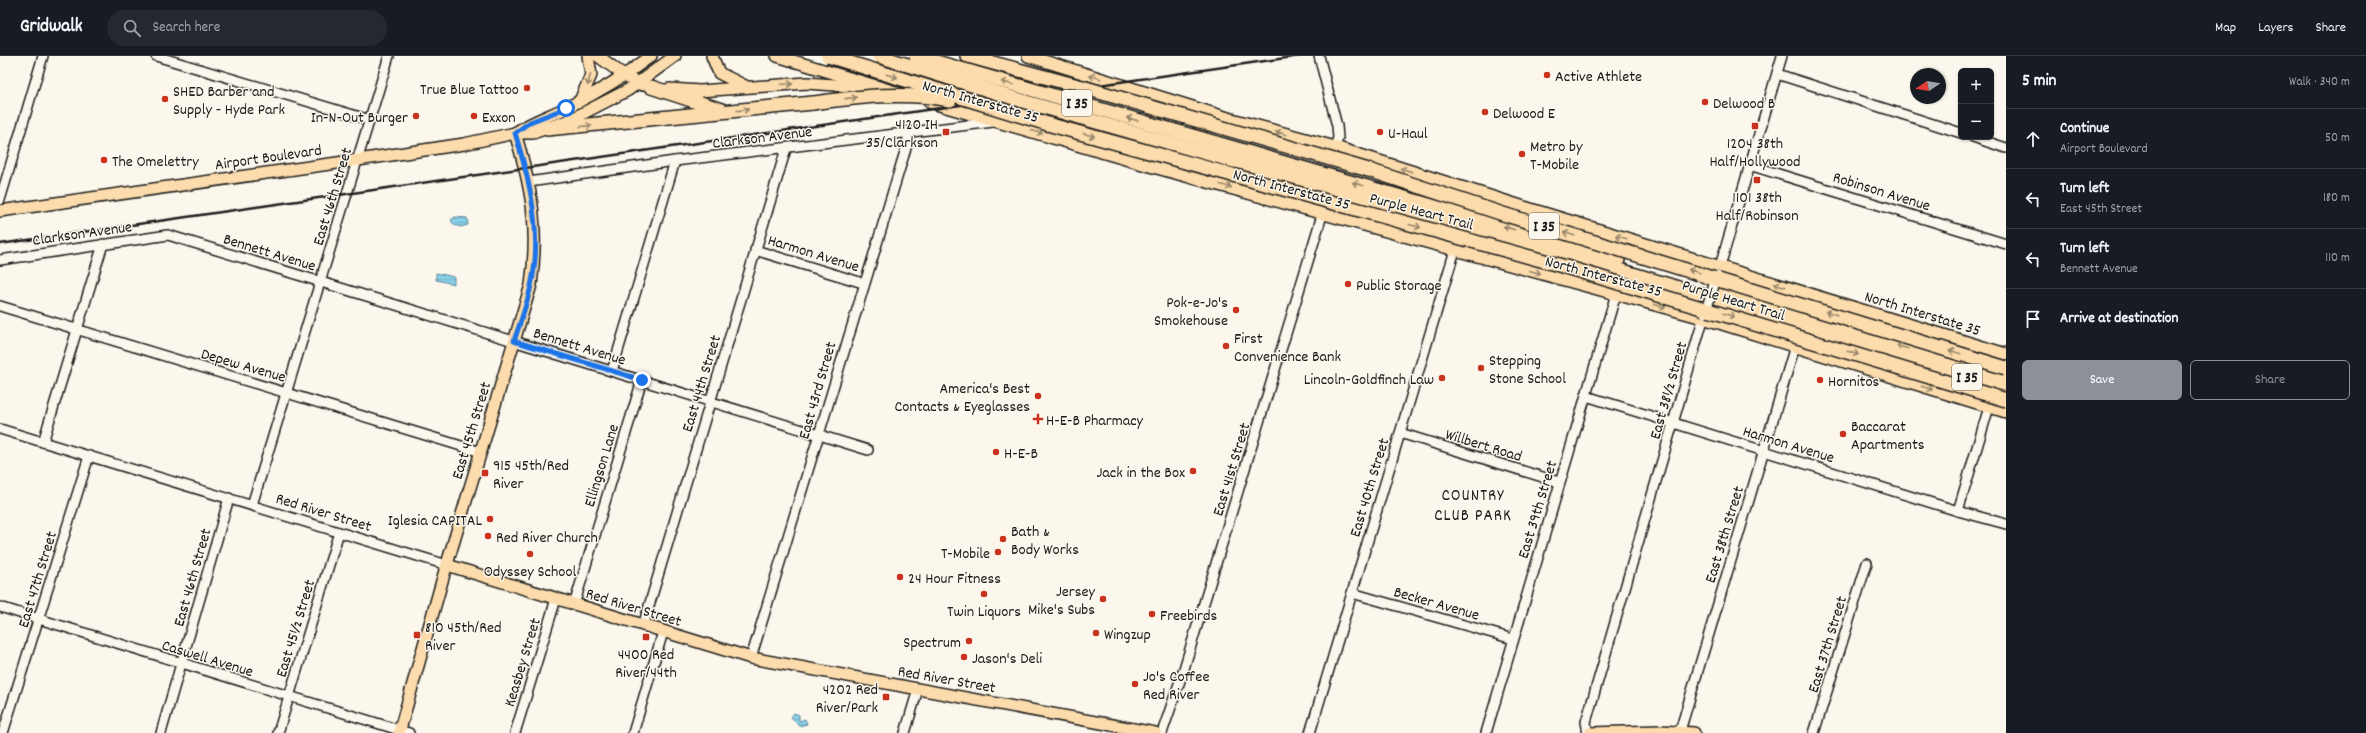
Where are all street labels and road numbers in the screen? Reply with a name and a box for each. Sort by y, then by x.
street label: North Interstate 35 [919,75,1041,130]
road number: I 35 [1062,90,1092,116]
street label: Clarkson Avenue [711,121,814,156]
street label: Airport Boulevard [213,140,323,177]
street label: East 46th Street [308,145,359,249]
street label: North Interstate 35 [1230,164,1352,217]
street label: Robinson Avenue [1830,167,1933,218]
street label: Purple Heart Trail [1367,187,1476,237]
road number: I 35 [1529,213,1559,239]
street label: Clarkson Avenue [31,216,134,253]
street label: Bennett Avenue [220,228,318,278]
street label: Harmon Avenue [765,230,862,279]
street label: North Interstate 35 [1542,251,1664,304]
street label: Purple Heart Trail [1679,275,1788,328]
street label: North Interstate 35 [1861,286,1983,343]
street label: Bennett Avenue [530,322,628,372]
street label: East 44th Street [677,332,728,435]
street label: East 43rd Street [793,339,843,442]
street label: East 38½ Street [1645,339,1694,442]
street label: Depew Avenue [198,343,289,390]
road number: I 35 [1952,364,1982,390]
street label: East 45th Street [447,379,498,482]
street label: East 41st Street [1207,420,1258,519]
street label: Ellingson Lane [579,421,626,510]
street label: Harmon Avenue [1740,421,1837,470]
street label: Willbert Road [1442,424,1524,469]
street label: East 40th Street [1344,435,1396,540]
street label: East 39th Street [1513,458,1564,562]
street label: East 38th Street [1700,483,1751,586]
street label: Red River Street [273,488,374,539]
street label: East 46th Street [168,526,218,630]
street label: East 47th Street [13,529,64,631]
street label: East 45½ Street [271,577,322,680]
street label: Becker Avenue [1391,581,1482,628]
street label: Red River Street [583,583,684,634]
street label: East 37th Street [1803,593,1854,696]
street label: Keasbey Street [499,615,548,710]
street label: Caswell Avenue [159,635,256,684]
street label: Red River Street [896,661,997,700]

